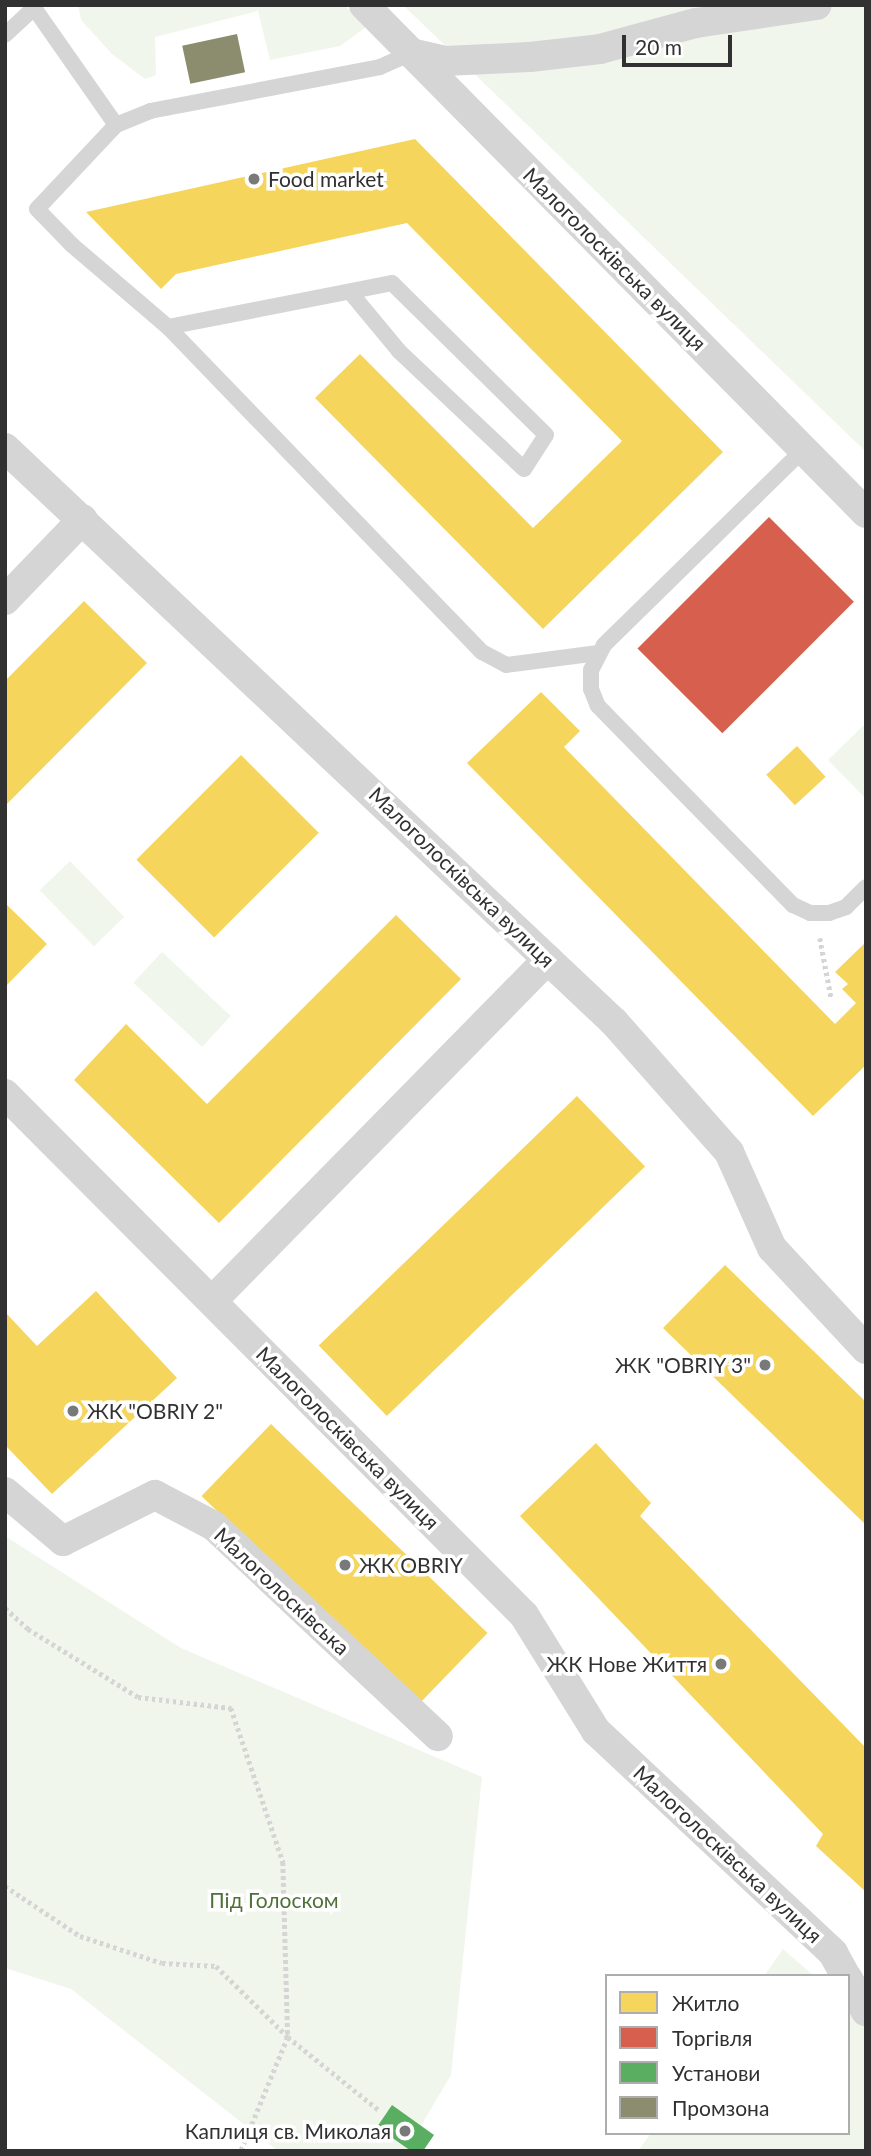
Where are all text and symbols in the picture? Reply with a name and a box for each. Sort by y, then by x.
scale bar [626,21,736,65]
text: 20 m [635,34,682,59]
street label: Малоголосківська вулиця [518,162,712,356]
place label: Food market [268,166,384,192]
marker: Food market [246,171,262,187]
street label: Малоголосківська вулиця [364,782,560,972]
street label: Малоголосківська вулиця [251,1341,445,1535]
place label: ЖК "OBRIY 3" [614,1352,751,1378]
marker: ЖК "OBRIY 3" [757,1357,773,1373]
place label: ЖК "OBRIY 2" [87,1398,224,1424]
marker: ЖК "OBRIY 2" [65,1403,81,1419]
street label: Малоголосківська [209,1522,355,1660]
place label: ЖК OBRIY [359,1552,463,1578]
marker: ЖК OBRIY [337,1557,353,1573]
place label: ЖК Нове Життя [546,1651,707,1677]
marker: ЖК Нове Життя [713,1656,729,1672]
street label: Малоголосківська вулиця [629,1760,827,1948]
park label: Під Голоском [209,1887,339,1913]
legend [605,1974,850,2135]
text: Житло [672,1990,739,2015]
text: Торгівля [672,2025,752,2050]
text: Установи [672,2060,760,2085]
text: Промзона [672,2095,769,2120]
place label: Каплиця св. Миколая [185,2118,391,2144]
marker: Каплиця св. Миколая [397,2123,413,2139]

